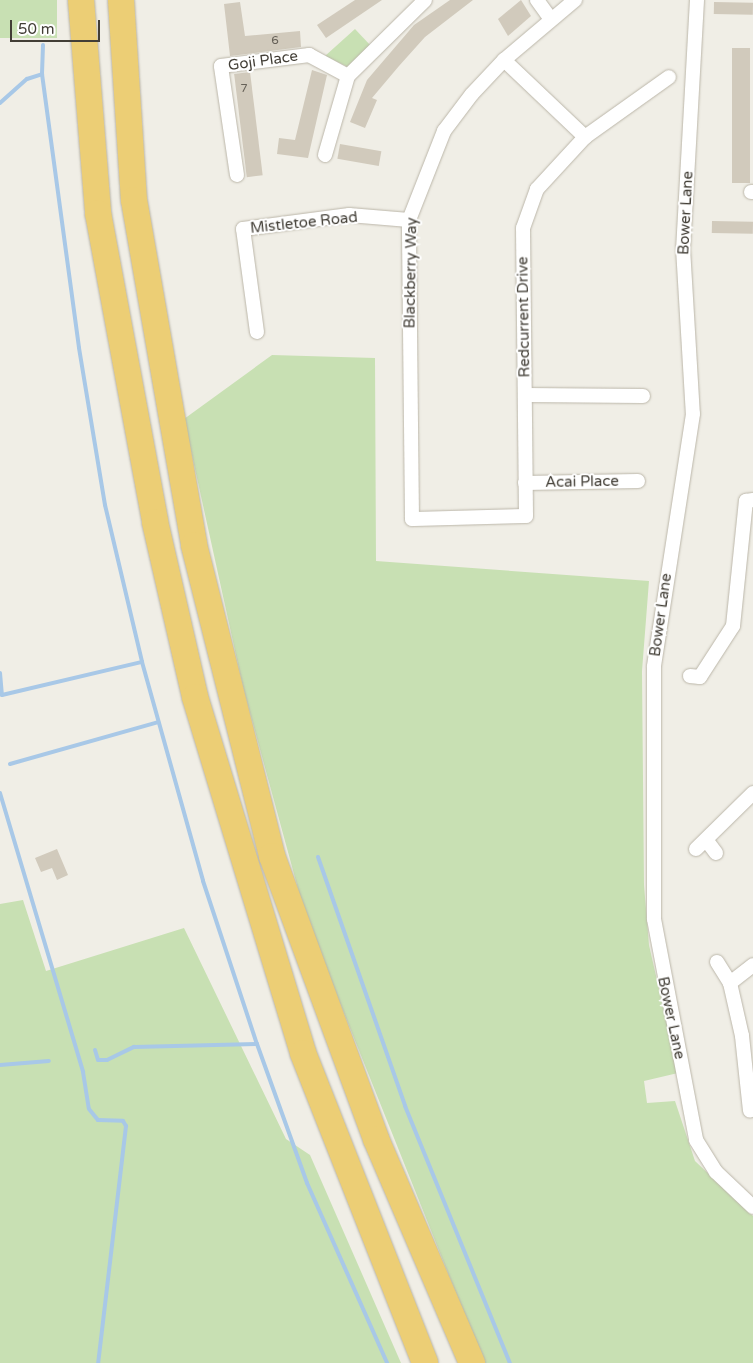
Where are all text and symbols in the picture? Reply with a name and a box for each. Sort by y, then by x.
scale bar [12,10,102,42]
text: 50 m [18,20,55,38]
house number: 6 [271,34,279,48]
street label: Goji Place [227,47,299,75]
house number: 7 [240,82,248,96]
street label: Bower Lane [675,171,697,255]
street label: Mistletoe Road [249,208,359,238]
street label: Blackberry Way [401,217,421,329]
street label: Redcurrent Drive [514,256,534,378]
street label: Acai Place [545,472,619,492]
street label: Bower Lane [646,572,676,658]
street label: Bower Lane [653,975,689,1061]

